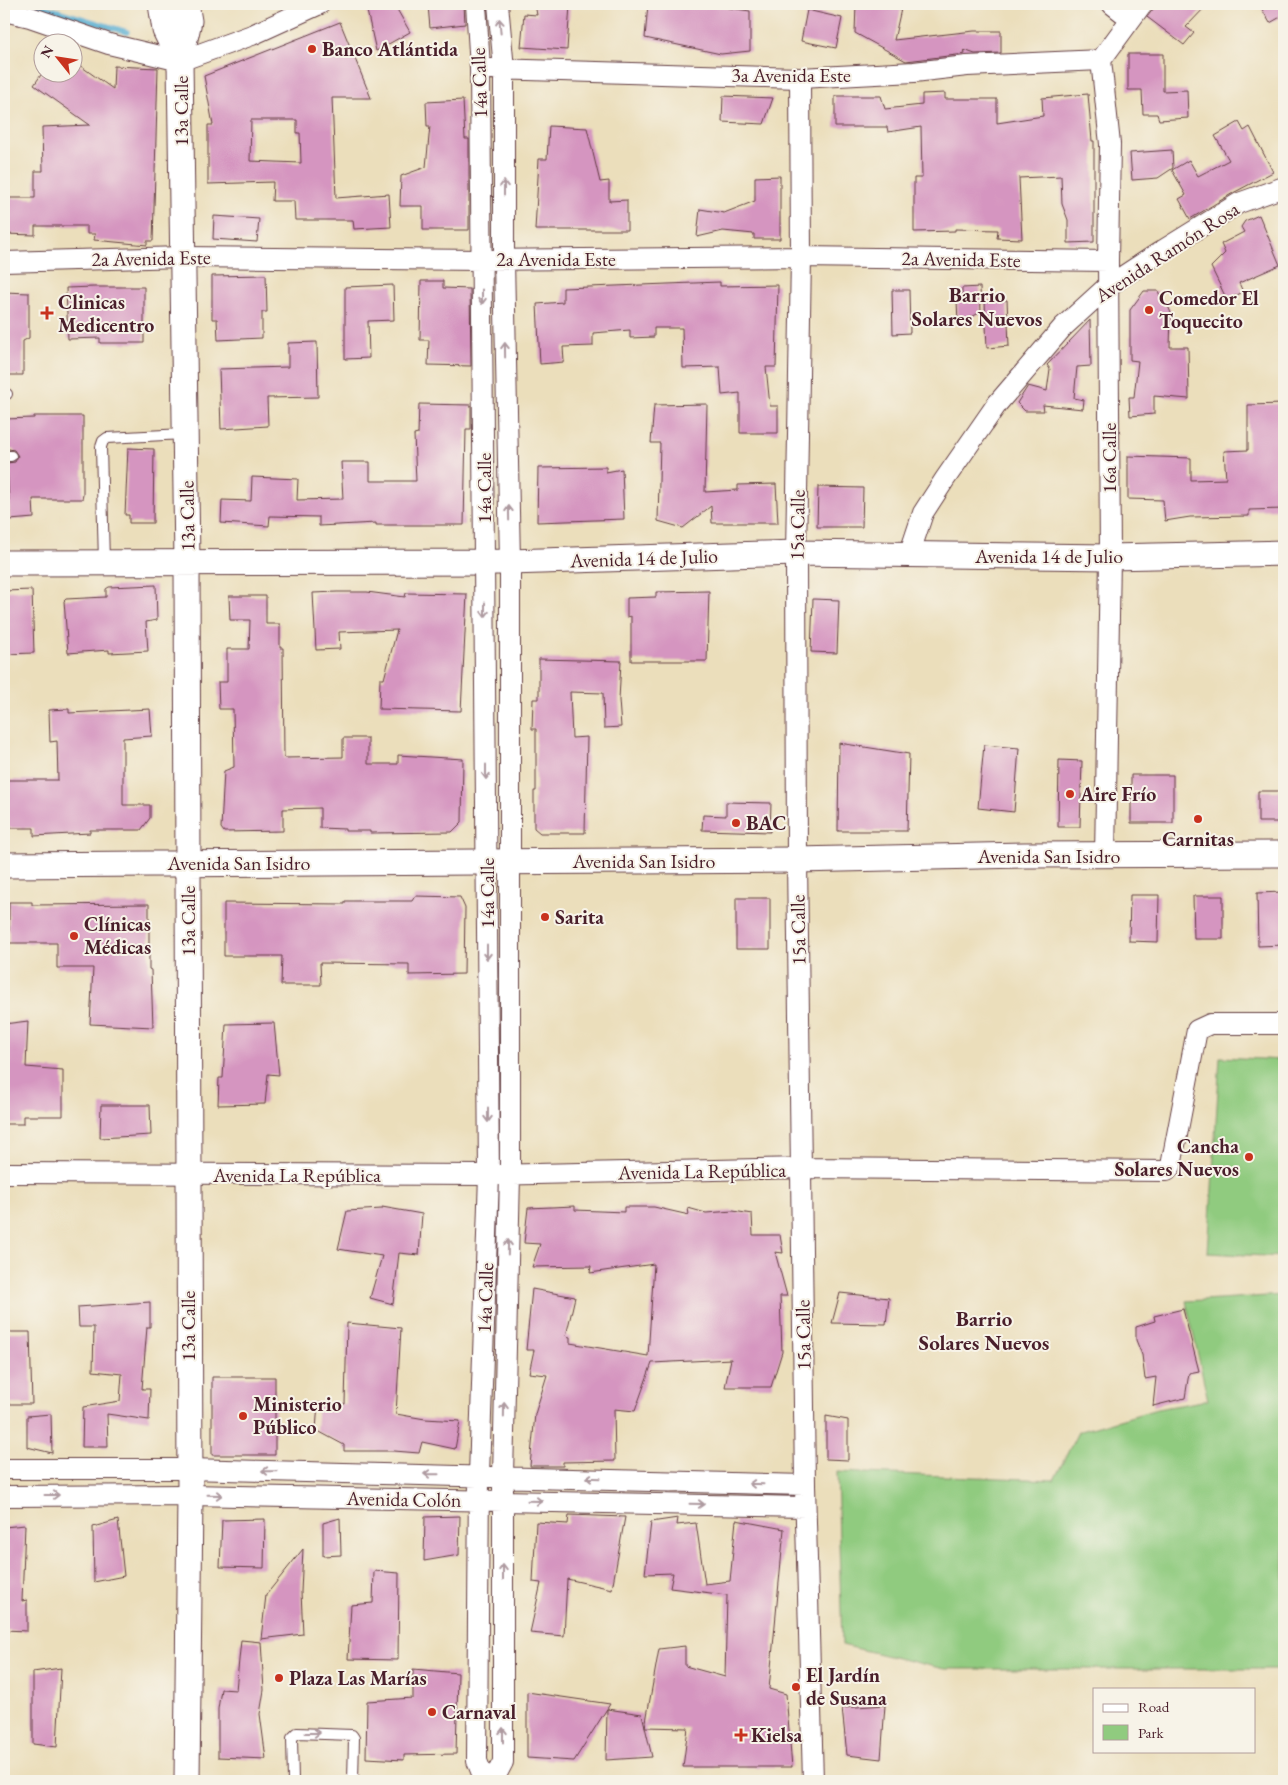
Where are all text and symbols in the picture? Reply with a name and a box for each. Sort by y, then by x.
one-way arrow [496,18,505,34]
north arrow [32,32,82,82]
place label: Banco Atlántida [322,36,458,62]
text: N [36,42,58,61]
marker: Banco Atlántida [306,43,318,55]
street label: 14a Calle [465,47,493,119]
street label: 3a Avenida Este [731,62,851,88]
street label: 13a Calle [168,75,194,146]
one-way arrow [499,180,509,196]
street label: Avenida Ramón Rosa [1089,196,1244,309]
street label: 2a Avenida Este [91,244,211,272]
street label: 2a Avenida Este [901,245,1021,273]
street label: 2a Avenida Este [496,246,616,272]
district label: Barrio Solares Nuevos [912,281,1042,332]
place label: Comedor El Toquecito [1159,285,1259,334]
place label: Clinicas Medicentro [58,289,154,338]
one-way arrow [477,289,487,305]
marker: Comedor El Toquecito [1143,304,1155,316]
marker: Clinicas Medicentro [40,306,54,320]
one-way arrow [501,343,510,359]
street label: 16a Calle [1096,422,1122,493]
street label: 14a Calle [471,452,497,523]
street label: 13a Calle [173,480,201,552]
street label: 15a Calle [783,489,811,561]
one-way arrow [504,505,513,521]
street label: Avenida 14 de Julio [569,542,719,574]
street label: Avenida 14 de Julio [974,543,1123,569]
one-way arrow [480,601,489,617]
one-way arrow [481,764,491,780]
place label: Aire Frío [1079,781,1156,807]
marker: Aire Frío [1064,788,1076,800]
place label: BAC [746,810,786,836]
marker: Carnitas [1192,813,1204,825]
marker: BAC [730,817,742,829]
place label: Carnitas [1162,826,1234,852]
street label: Avenida San Isidro [977,843,1120,869]
street label: Avenida San Isidro [572,848,715,874]
street label: Avenida San Isidro [167,850,310,876]
street label: 14a Calle [474,857,500,928]
street label: 13a Calle [175,885,201,956]
street label: 15a Calle [784,894,812,966]
place label: Sarita [555,904,604,930]
place label: Clínicas Médicas [84,911,151,960]
marker: Sarita [539,911,551,923]
marker: Clínicas Médicas [68,930,80,942]
one-way arrow [482,944,492,960]
one-way arrow [484,1106,493,1122]
place label: Cancha Solares Nuevos [1114,1133,1239,1182]
marker: Cancha Solares Nuevos [1243,1151,1255,1163]
street label: Avenida La República [617,1157,786,1185]
street label: Avenida La República [212,1162,381,1188]
one-way arrow [504,1240,513,1256]
street label: 14a Calle [471,1262,499,1334]
street label: 13a Calle [175,1290,201,1361]
street label: 15a Calle [789,1299,817,1371]
district label: Barrio Solares Nuevos [919,1305,1049,1356]
place label: Ministerio Público [253,1391,342,1440]
one-way arrow [500,1402,509,1418]
marker: Ministerio Público [237,1410,249,1422]
one-way arrow [261,1466,277,1476]
one-way arrow [423,1469,440,1479]
one-way arrow [586,1474,602,1483]
one-way arrow [748,1479,764,1488]
street label: Avenida Colón [345,1485,462,1513]
one-way arrow [206,1490,223,1500]
one-way arrow [44,1491,60,1500]
one-way arrow [526,1496,543,1506]
one-way arrow [689,1500,705,1509]
one-way arrow [498,1565,508,1581]
place label: El Jardín de Susana [806,1662,887,1711]
place label: Plaza Las Marías [289,1665,427,1691]
marker: Plaza Las Marías [273,1672,285,1684]
marker: El Jardín de Susana [790,1681,802,1693]
legend [1093,1688,1256,1752]
text: Road [1138,1697,1170,1716]
place label: Carnaval [442,1699,517,1725]
marker: Carnaval [426,1706,438,1718]
place label: Kielsa [751,1722,802,1748]
text: Park [1138,1723,1165,1742]
one-way arrow [498,1727,508,1744]
one-way arrow [304,1728,321,1738]
marker: Kielsa [735,1729,747,1741]

